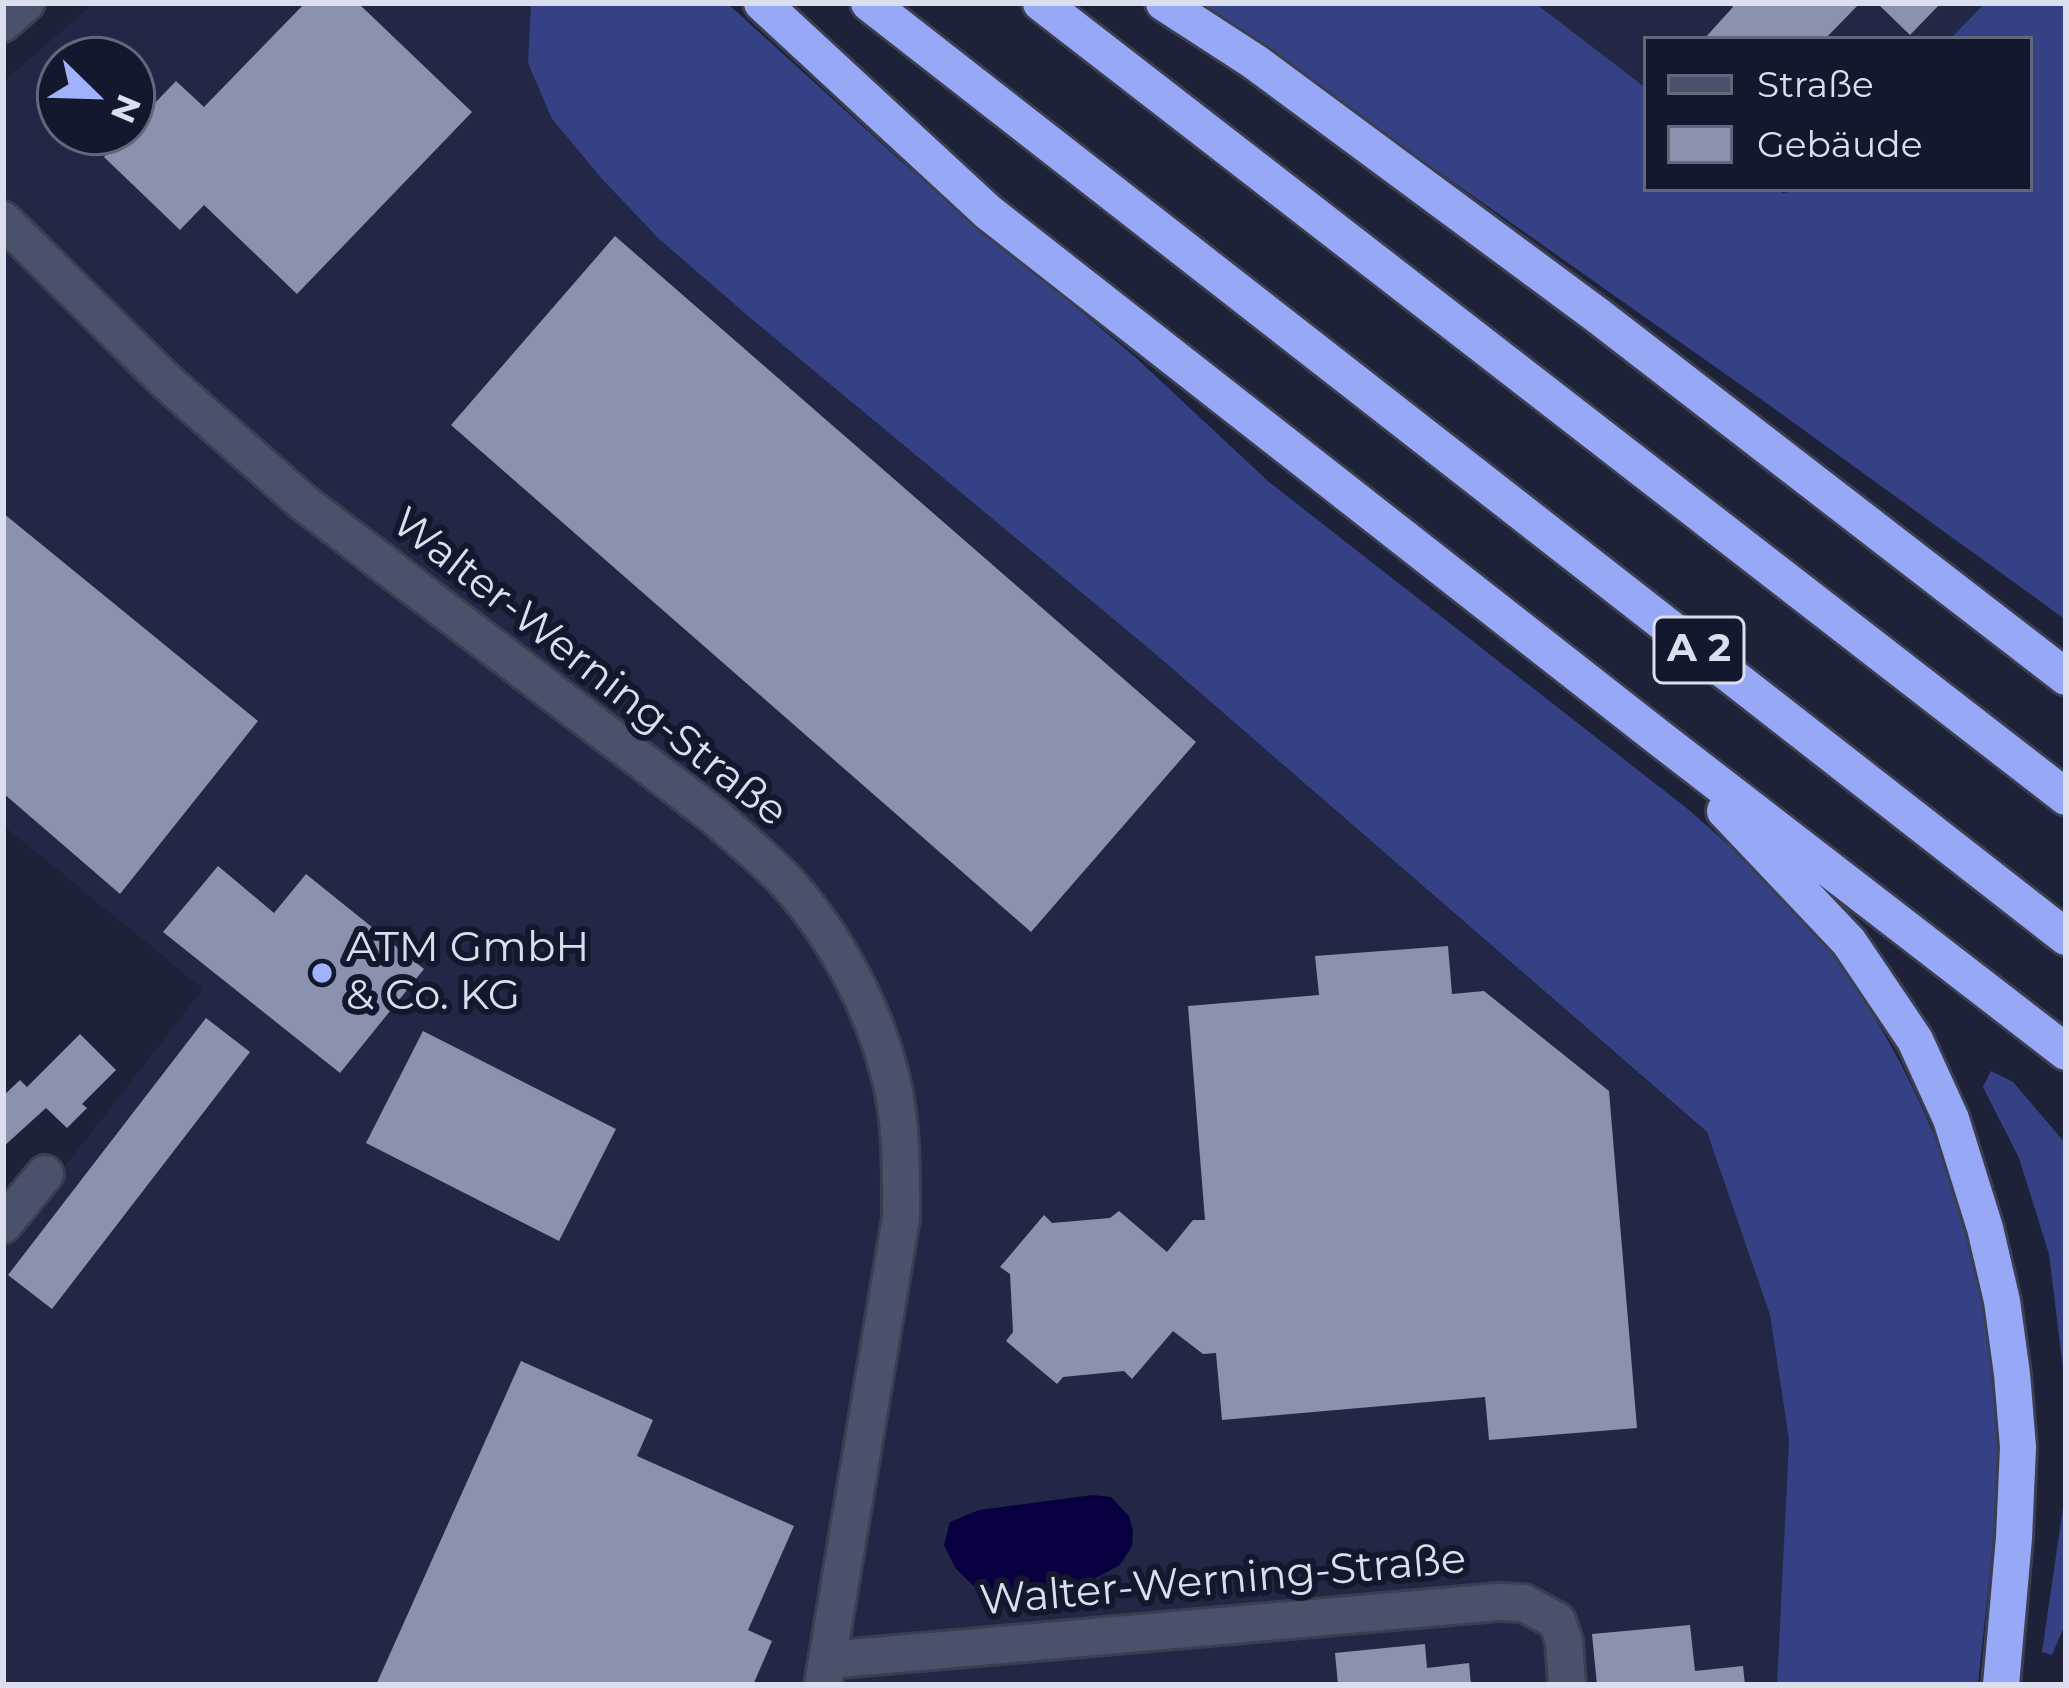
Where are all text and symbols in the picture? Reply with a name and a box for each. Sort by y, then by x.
north arrow [36,36,156,156]
legend [1643,36,2033,192]
text: Straße [1757,62,1874,106]
text: N [103,89,150,129]
text: Gebäude [1757,122,1922,166]
street label: Walter-Werning-Straße [381,498,797,838]
road number: A 2 [1654,617,1744,683]
place label: ATM GmbH & Co. KG [346,924,590,1022]
marker: ATM GmbH & Co. KG [309,960,335,986]
street label: Walter-Werning-Straße [978,1535,1468,1627]

